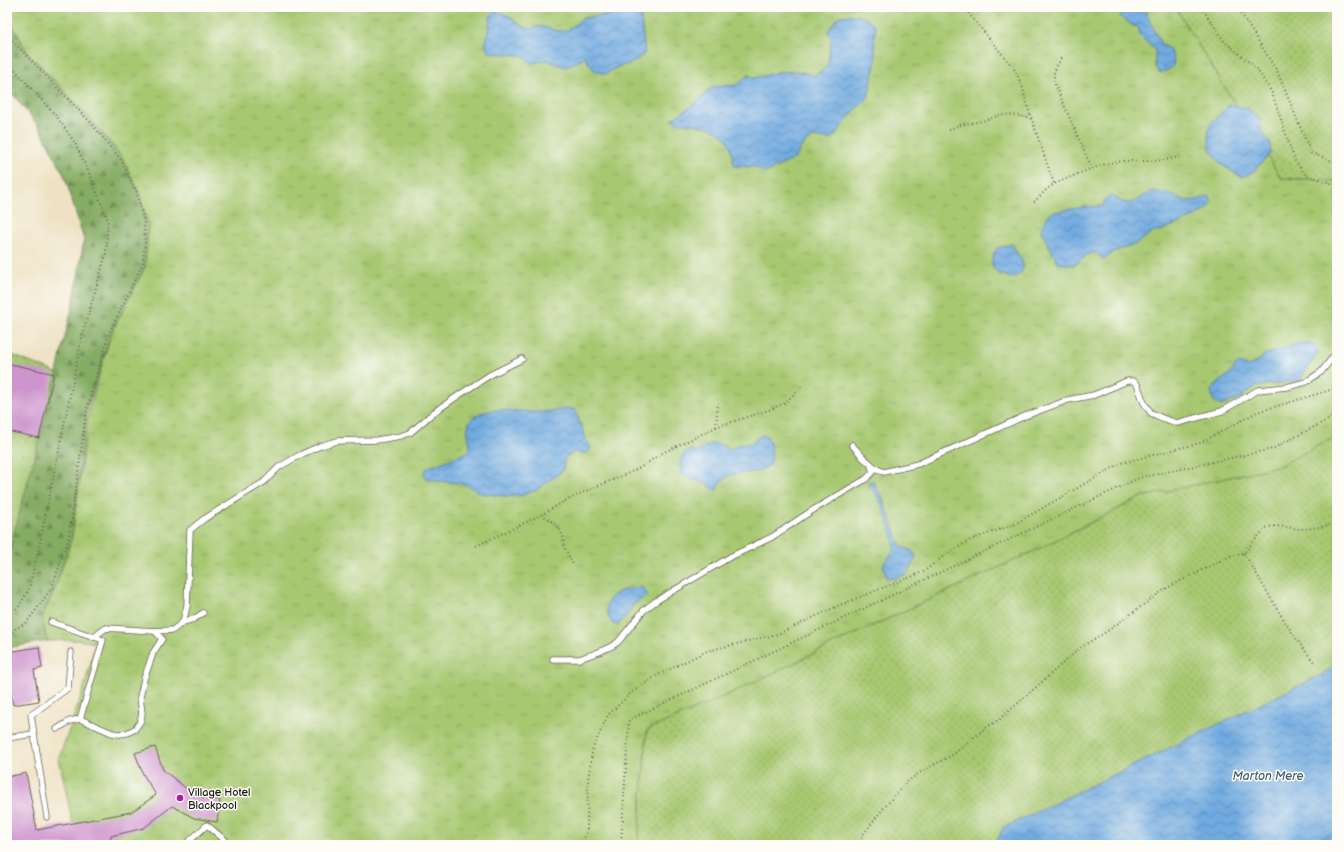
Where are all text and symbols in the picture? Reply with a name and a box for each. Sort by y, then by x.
water label: Marton Mere [1233,769,1303,784]
place label: Village Hotel Blackpool [188,786,250,812]
marker: Village Hotel Blackpool [175,793,185,803]

